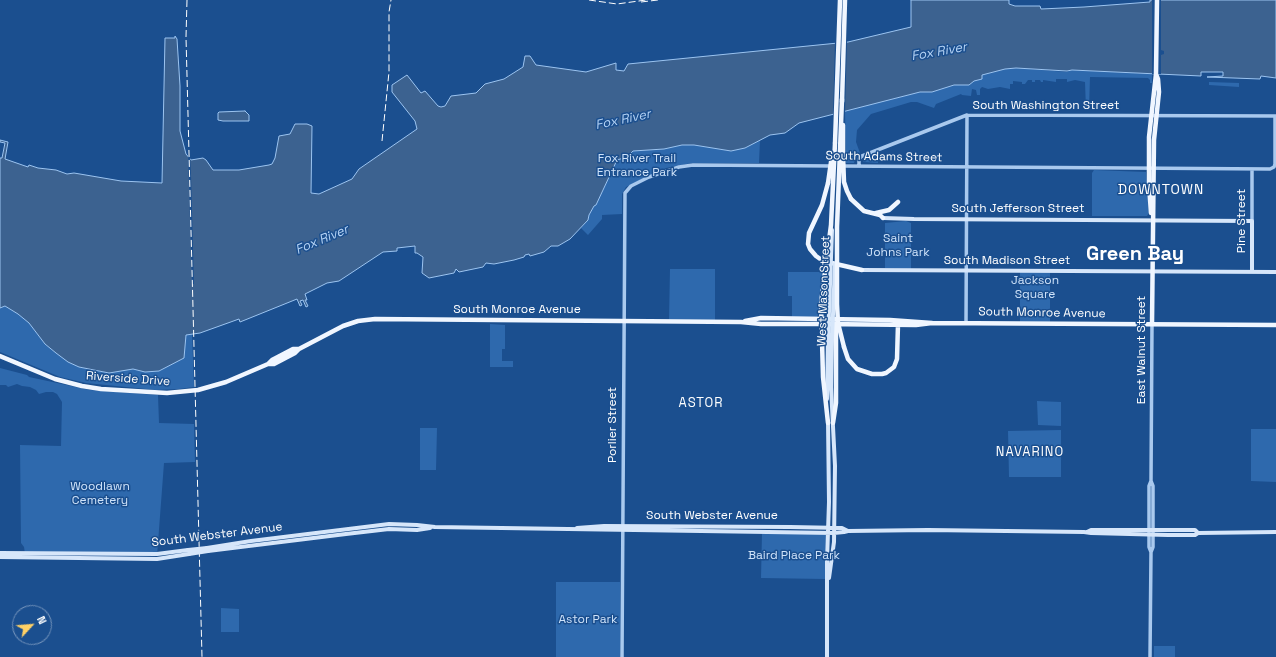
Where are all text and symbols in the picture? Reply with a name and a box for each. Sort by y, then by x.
water label: Fox River [910,39,968,65]
street label: South Washington Street [973,99,1119,113]
water label: Fox River [594,107,652,133]
street label: South Adams Street [826,149,942,165]
park label: Fox River Trail Entrance Park [597,152,677,180]
district label: DOWNTOWN [1118,182,1204,198]
street label: Pine Street [1235,189,1249,253]
street label: South Jefferson Street [952,202,1084,216]
water label: Fox River [293,222,351,258]
park label: Saint Johns Park [866,232,930,260]
street label: West Mason Street [815,236,833,346]
district label: Green Bay [1086,243,1184,267]
street label: South Madison Street [944,254,1070,268]
park label: Jackson Square [1011,274,1059,302]
street label: East Walnut Street [1135,296,1149,404]
street label: South Monroe Avenue [453,303,581,317]
street label: South Monroe Avenue [978,305,1106,321]
street label: Riverside Drive [86,369,170,389]
street label: Porlier Street [606,387,620,463]
district label: ASTOR [679,395,723,411]
district label: NAVARINO [996,444,1064,460]
park label: Woodlawn Cemetery [70,480,130,508]
street label: South Webster Avenue [646,509,778,523]
street label: South Webster Avenue [151,520,283,550]
park label: Baird Place Park [748,549,840,563]
north arrow [12,605,52,645]
park label: Astor Park [558,613,618,627]
text: N [34,614,50,627]

